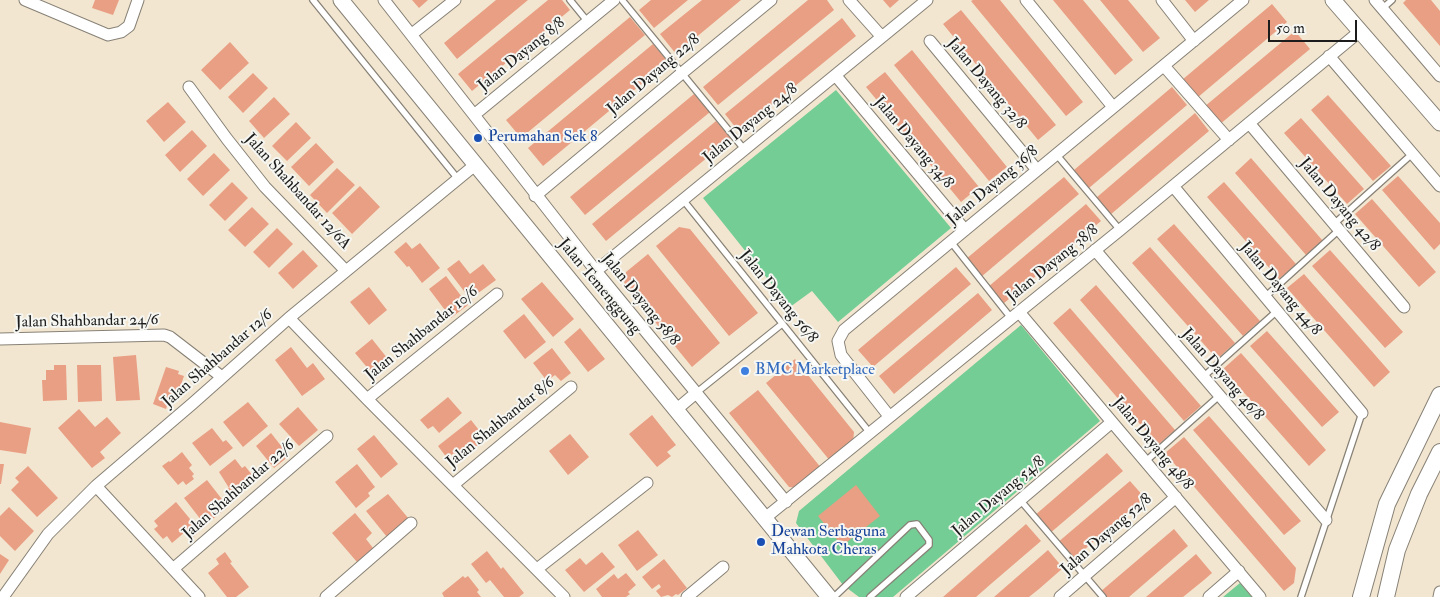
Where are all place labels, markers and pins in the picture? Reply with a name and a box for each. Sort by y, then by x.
place label: Perumahan Sek 8 [488,128,598,148]
marker: Perumahan Sek 8 [472,132,484,144]
place label: BMC Marketplace [755,361,875,381]
marker: BMC Marketplace [739,365,751,377]
place label: Dewan Serbaguna Mahkota Cheras [771,523,886,561]
marker: Dewan Serbaguna Mahkota Cheras [755,536,767,548]

